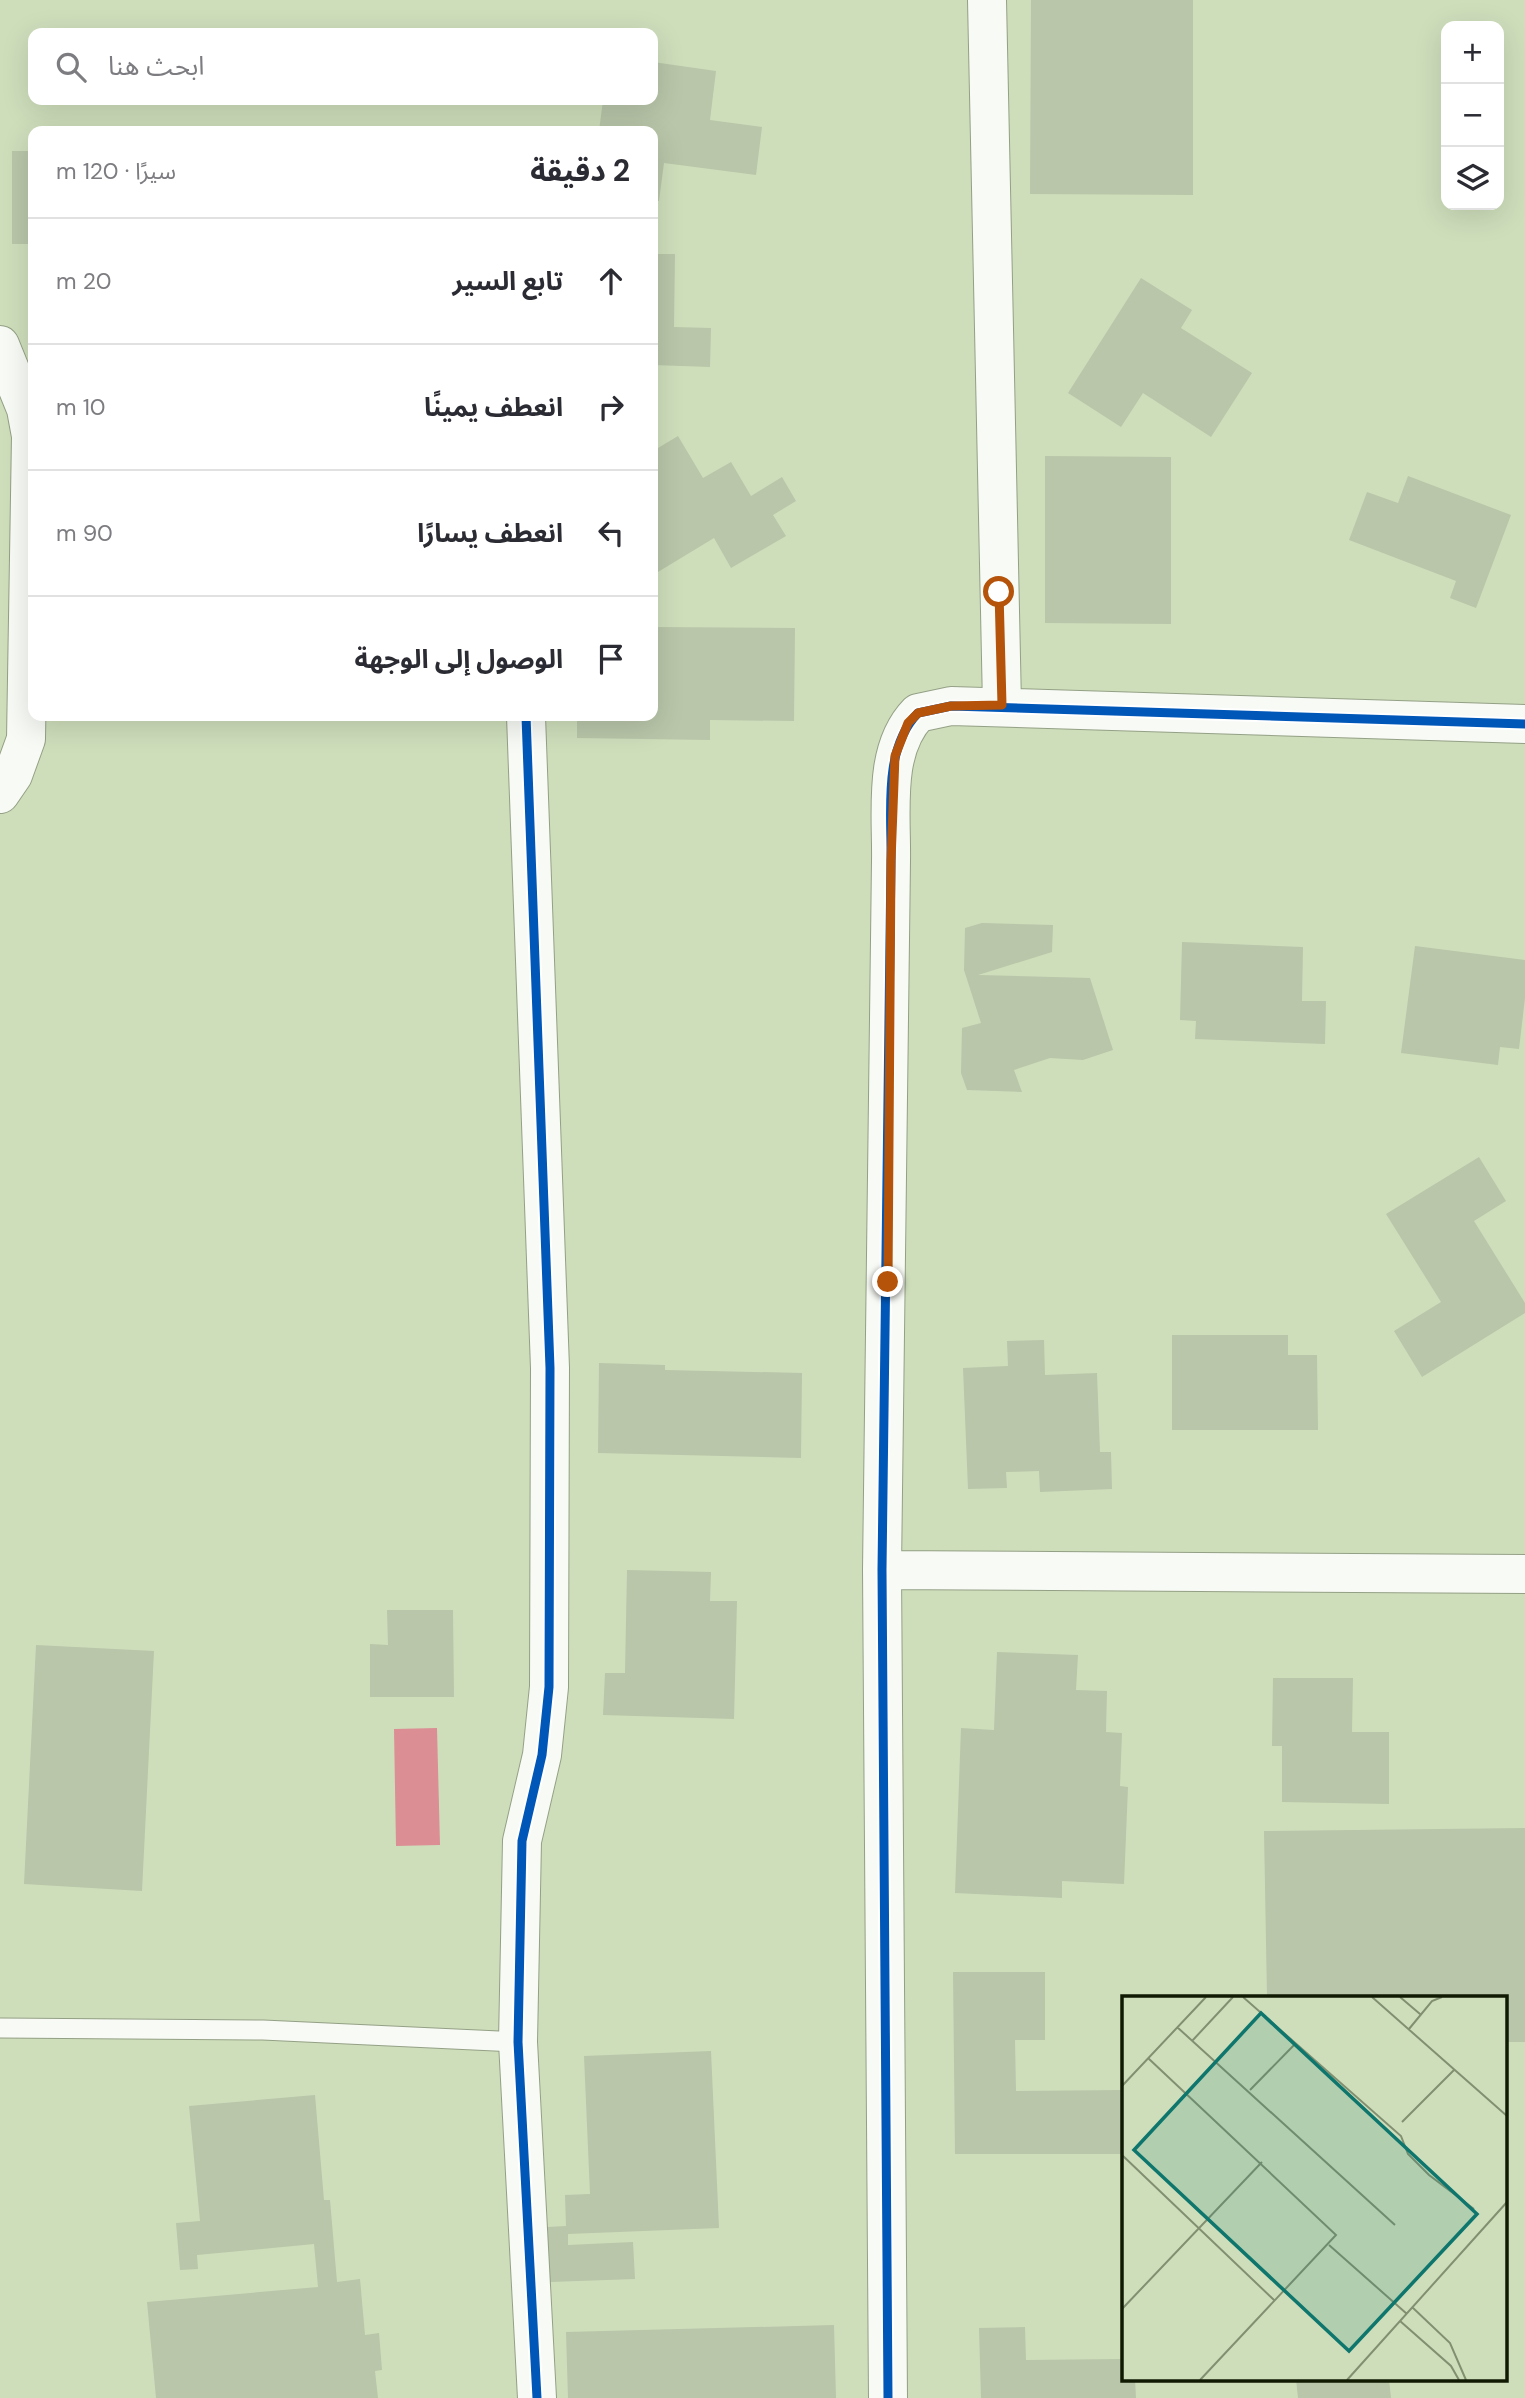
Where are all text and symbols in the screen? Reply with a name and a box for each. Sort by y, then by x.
map controls [1441,21,1504,210]
button: + [1441,21,1504,84]
search box [28,28,658,105]
icon: search [52,48,90,86]
text: ابحث هنا [108,49,205,83]
button: − [1441,84,1504,147]
button: layers [1441,147,1504,210]
text: 2 دقيقة [530,151,630,190]
text: سيرًا · 120 m [56,156,176,186]
icon: ahead [592,262,630,300]
text: تابع السير [453,264,563,298]
text: 20 m [56,266,111,296]
icon: right [592,388,630,426]
text: انعطف يمينًا [424,390,563,424]
text: 10 m [56,392,106,422]
icon: left [592,514,630,552]
text: انعطف يسارًا [417,516,563,550]
text: 90 m [56,518,113,548]
route start [983,576,1014,607]
icon: arrive [592,640,630,678]
text: الوصول إلى الوجهة [354,642,563,676]
route end [872,1266,903,1297]
inset map [1122,1996,1508,2380]

